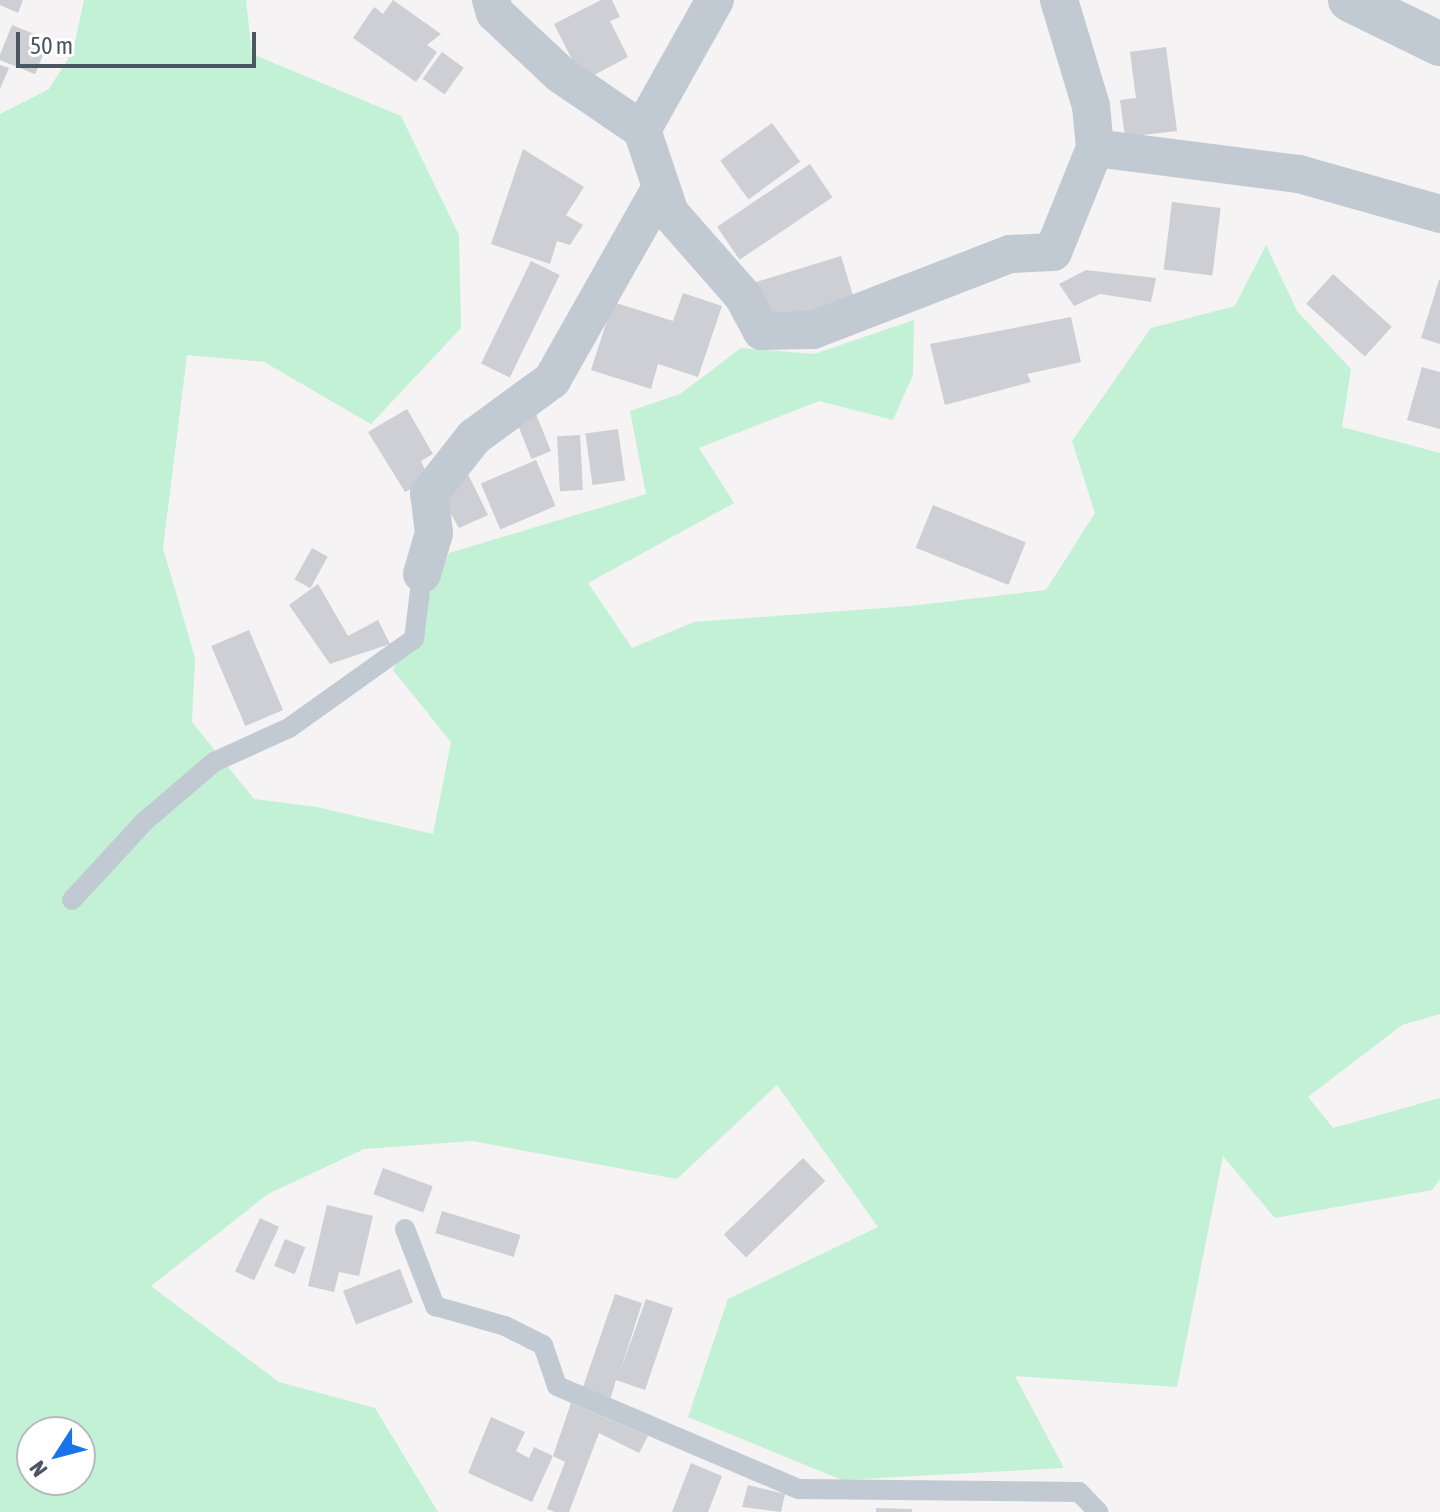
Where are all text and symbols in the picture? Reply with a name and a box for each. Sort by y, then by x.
scale bar [20,16,260,66]
text: 50 m [30,32,73,59]
north arrow [16,1416,96,1496]
text: N [24,1456,53,1482]

